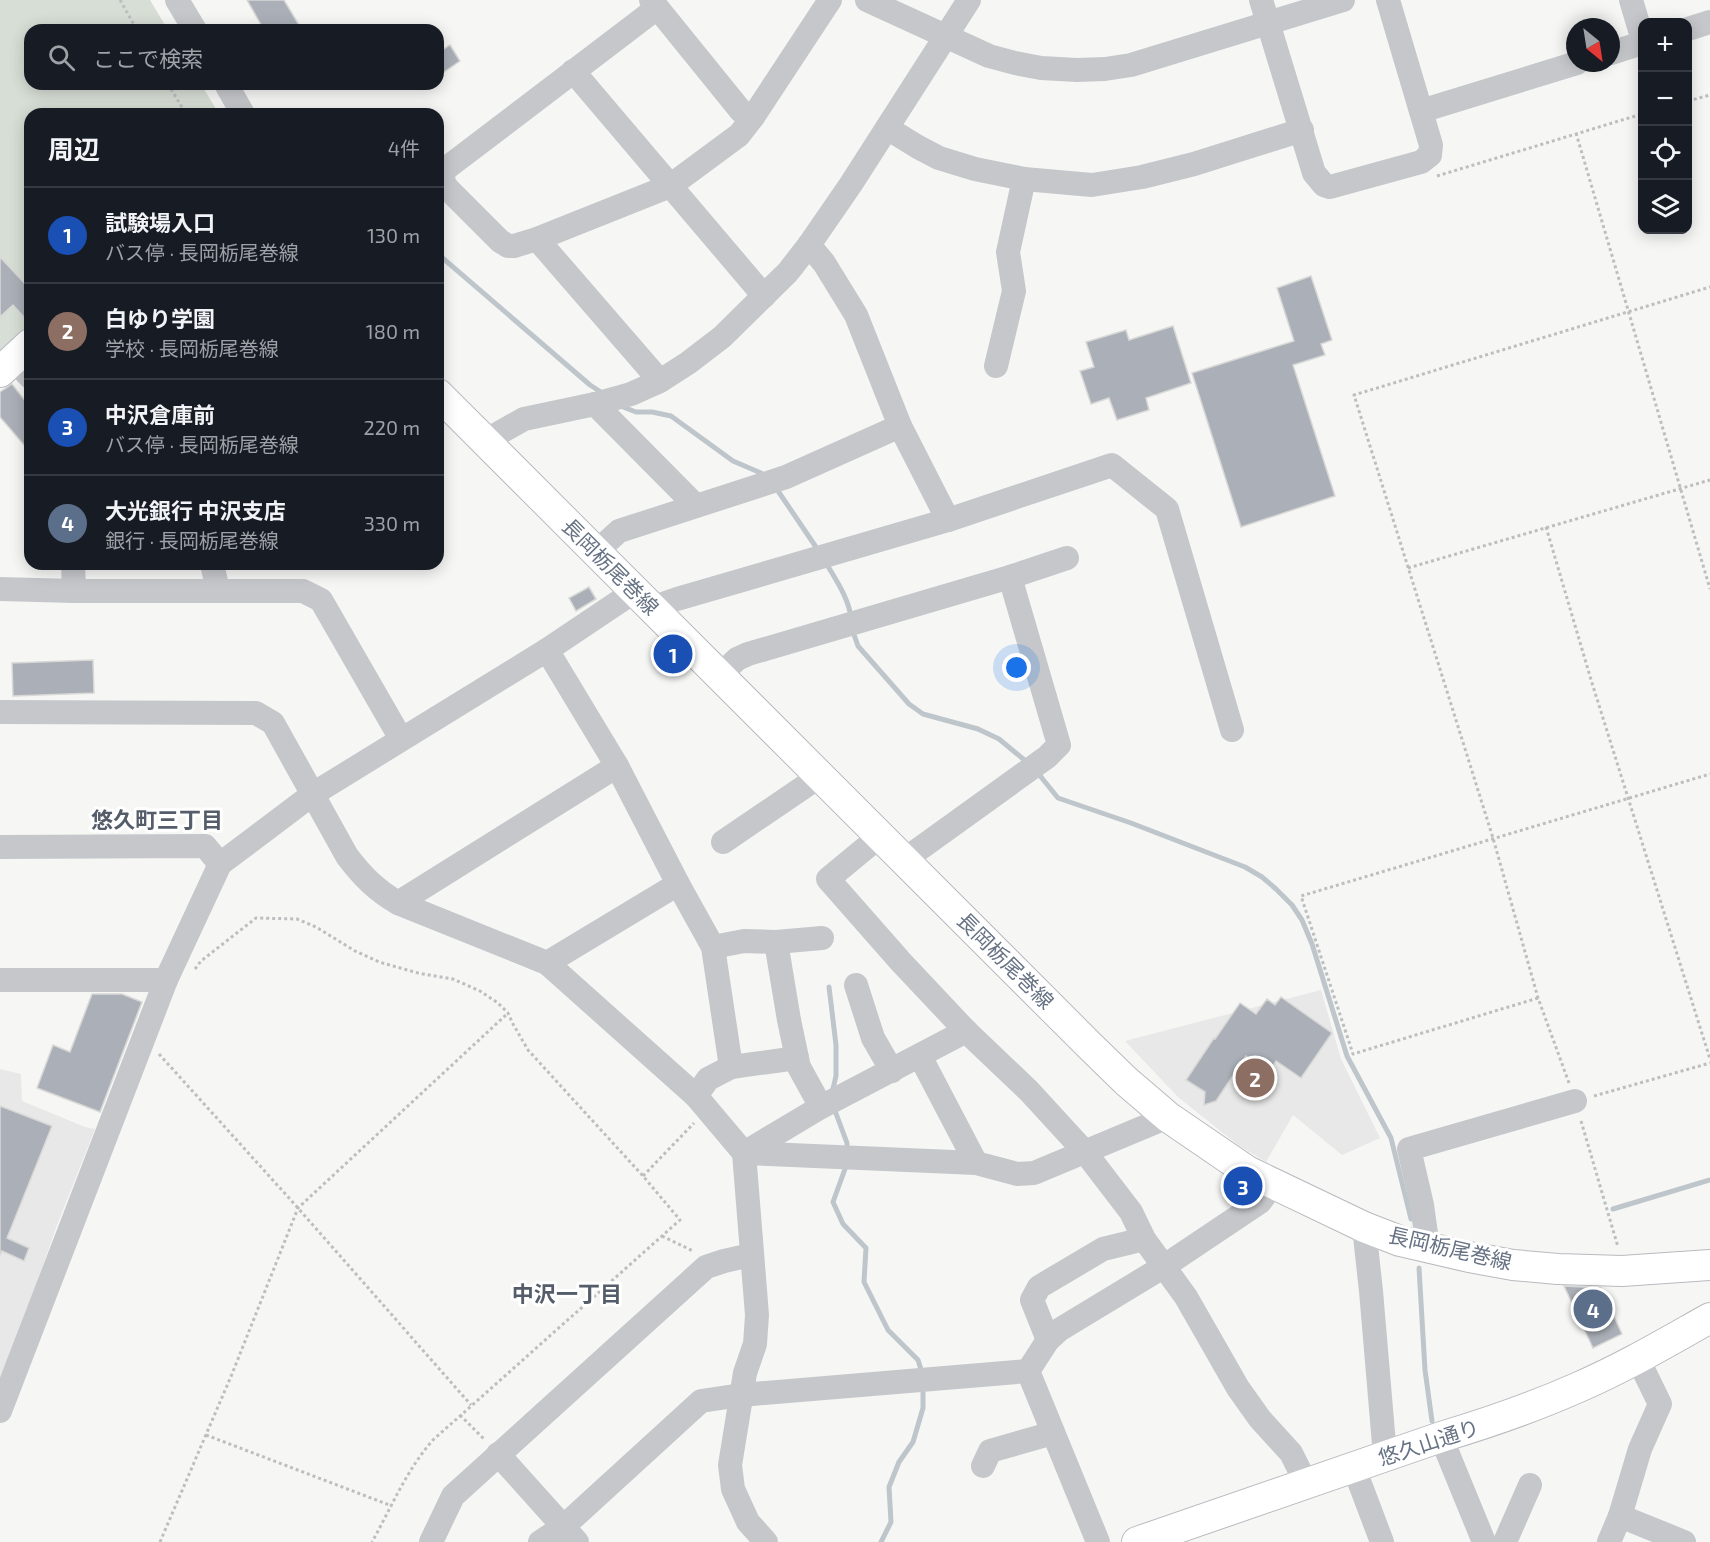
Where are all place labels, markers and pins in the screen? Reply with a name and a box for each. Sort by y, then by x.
pin: 1 [654,632,692,676]
pin: 2 [1236,1056,1274,1100]
pin: 3 [1224,1164,1262,1208]
pin: 4 [1574,1286,1612,1332]

